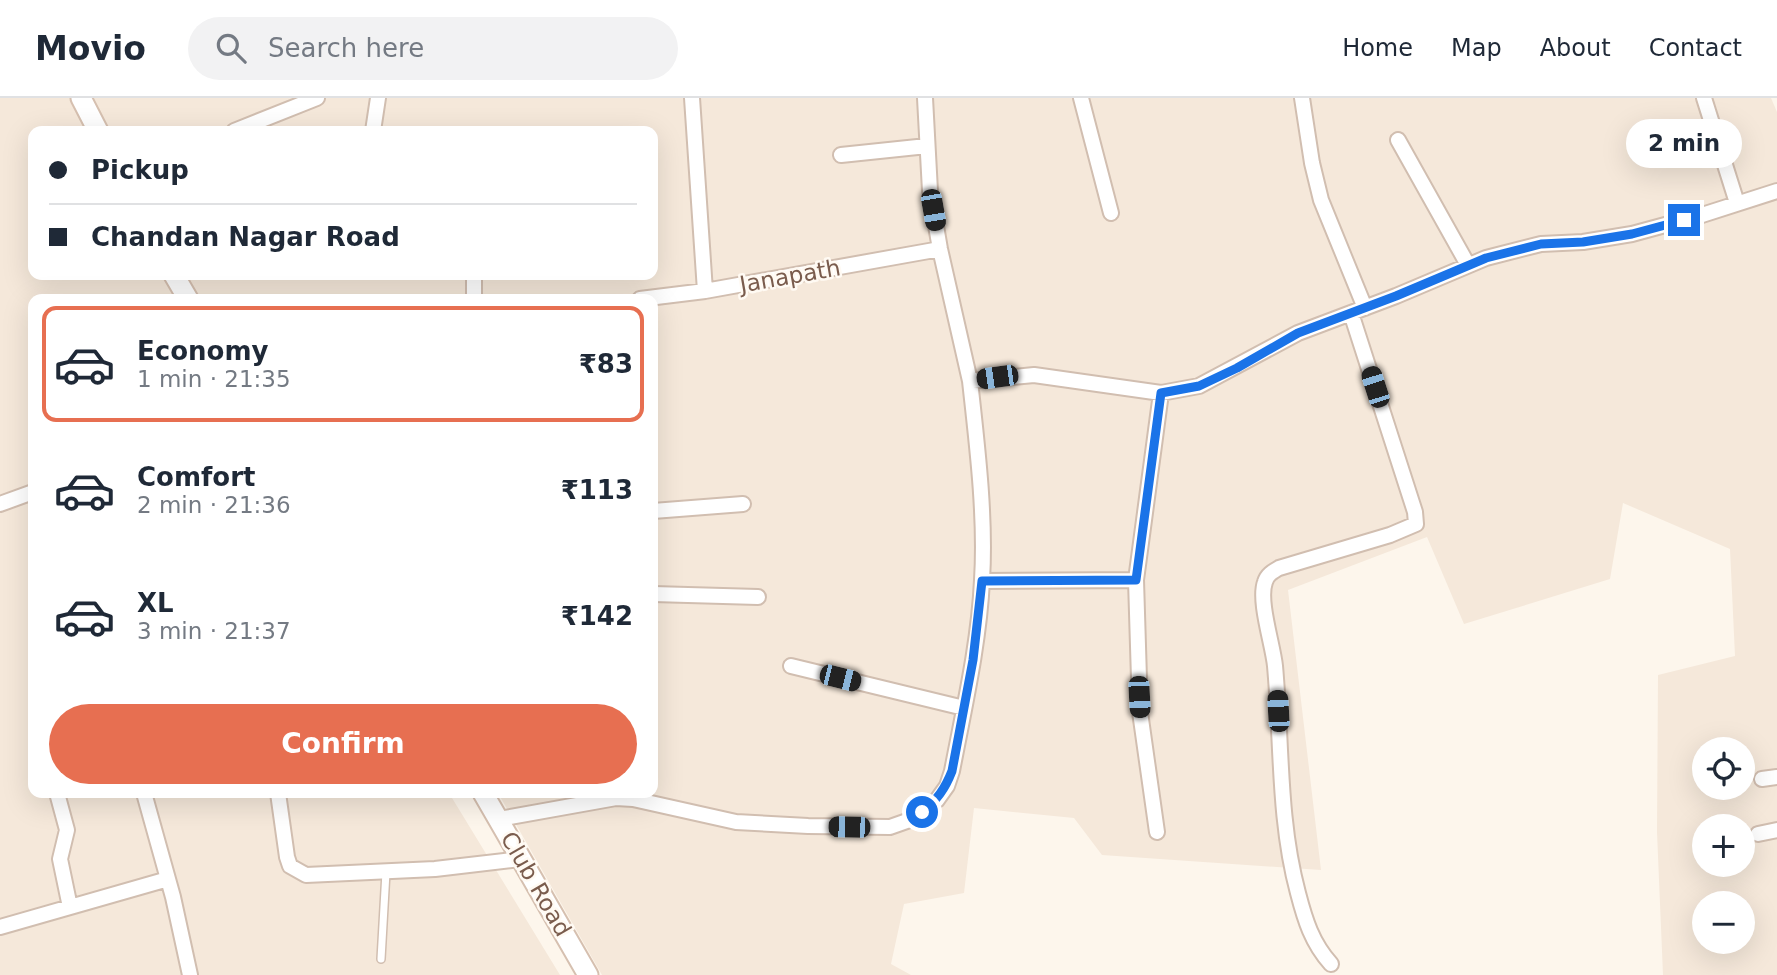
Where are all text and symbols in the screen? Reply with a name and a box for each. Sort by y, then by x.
search box [188,17,678,80]
text: Movio [35,29,146,68]
icon: search [212,29,250,67]
text: Search here [268,33,424,63]
text: Home [1342,34,1413,62]
text: Map [1451,34,1502,62]
text: About [1540,34,1611,62]
text: Contact [1649,34,1742,62]
callout: 2 min [1626,118,1742,167]
text: 2 min [1648,130,1720,156]
text: Pickup [91,155,189,185]
car [920,187,947,233]
route end [1668,204,1700,236]
text: Chandan Nagar Road [91,222,400,252]
street label: Janapath [736,254,842,298]
icon: car [53,333,116,396]
text: Economy [137,336,268,366]
text: ₹83 [579,349,633,379]
car [975,364,1020,390]
car [1359,364,1392,410]
text: 1 min · 21:35 [137,366,291,392]
icon: car [53,459,116,522]
text: Comfort [137,462,255,492]
text: ₹113 [561,475,633,505]
text: 2 min · 21:36 [137,492,291,518]
icon: car [53,585,116,648]
text: XL [137,588,174,618]
text: ₹142 [561,601,633,631]
text: 3 min · 21:37 [137,618,291,644]
car [818,663,863,693]
car [1128,675,1151,719]
car [1267,689,1290,733]
button: Confirm [49,704,637,784]
map controls [1692,737,1755,954]
button: locate [1692,737,1755,800]
route start [906,796,938,828]
button: + [1692,814,1755,877]
car [828,816,871,838]
street label: Club Road [496,827,576,941]
button: − [1692,891,1755,954]

